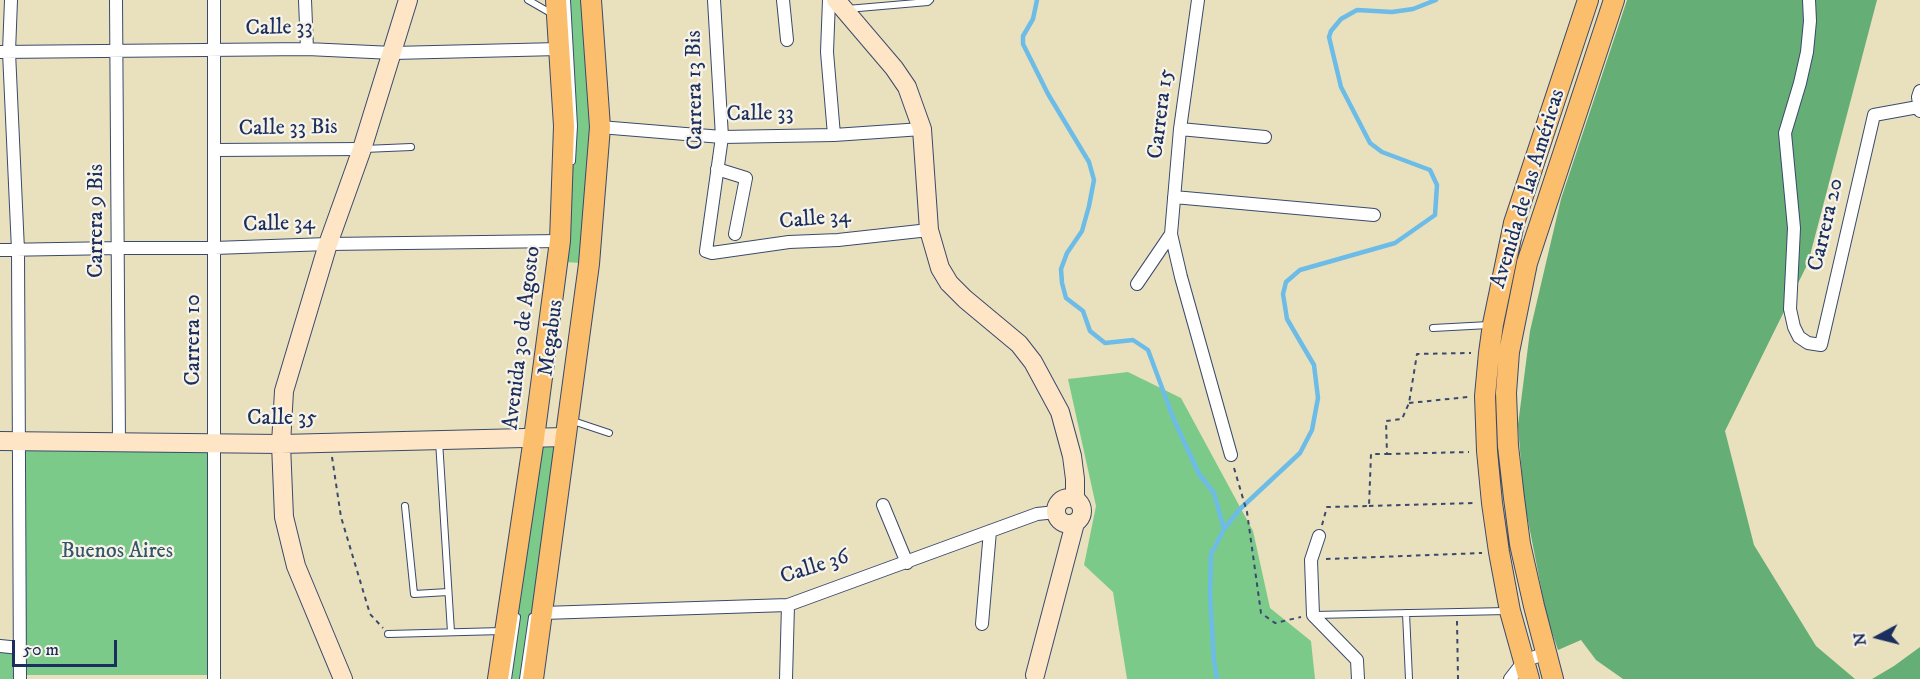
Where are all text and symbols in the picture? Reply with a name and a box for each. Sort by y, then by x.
street label: Calle 33 [245,15,313,43]
street label: Carrera 13 Bis [682,30,710,150]
street label: Carrera 15 [1143,67,1181,161]
street label: Avenida de las Américas [1486,86,1572,292]
street label: Calle 33 [726,101,794,129]
street label: Calle 33 Bis [238,115,338,143]
street label: Carrera 9 Bis [84,164,110,278]
street label: Carrera 20 [1804,176,1850,274]
street label: Calle 34 [778,204,852,236]
street label: Calle 34 [243,211,315,239]
street label: Avenida 30 de Agosto [499,245,547,431]
street label: Carrera 10 [181,294,207,386]
street label: Megabus [534,298,570,378]
street label: Calle 35 [247,406,317,432]
park label: Buenos Aires [61,539,173,565]
street label: Calle 36 [777,545,853,591]
north arrow [1848,607,1908,667]
scale bar [15,628,120,666]
text: N [1849,631,1871,647]
text: 50 m [23,639,59,661]

